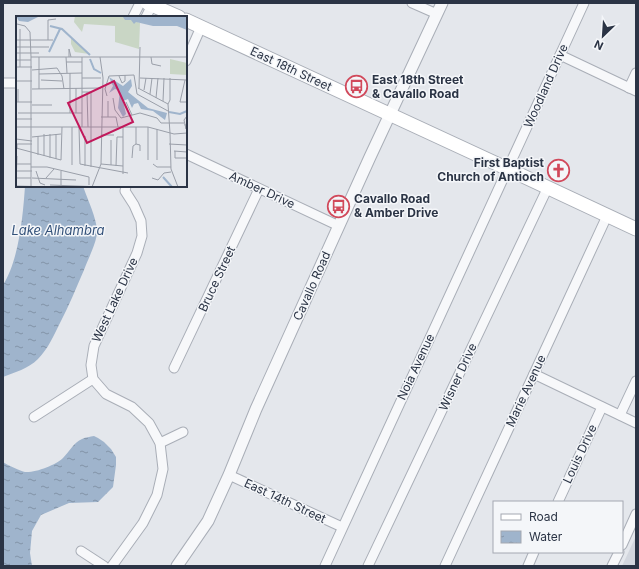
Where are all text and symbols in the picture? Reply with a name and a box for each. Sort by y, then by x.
inset map [16,16,187,187]
north arrow [583,16,623,56]
text: N [592,37,606,53]
street label: Woodland Drive [520,42,571,130]
street label: East 18th Street [248,43,334,94]
place label: East 18th Street & Cavallo Road [372,72,464,101]
bus stop icon: East 18th Street & Cavallo Road [343,74,369,100]
place label: First Baptist Church of Antioch [437,155,545,184]
church icon: First Baptist Church of Antioch [546,157,572,183]
street label: Amber Drive [227,168,297,211]
place label: Cavallo Road & Amber Drive [354,191,438,220]
bus stop icon: Cavallo Road & Amber Drive [325,193,351,219]
water label: Lake Alhambra [11,222,105,238]
street label: Bruce Street [195,244,238,314]
street label: Cavallo Road [290,249,333,323]
street label: West Lake Drive [88,255,141,345]
street label: Noia Avenue [394,331,437,402]
street label: Wisner Drive [435,341,480,413]
street label: Marie Avenue [502,352,549,429]
street label: Louis Drive [559,422,600,486]
street label: East 14th Street [242,475,329,526]
legend [493,501,623,553]
text: Road [529,509,558,524]
text: Water [529,529,563,544]

